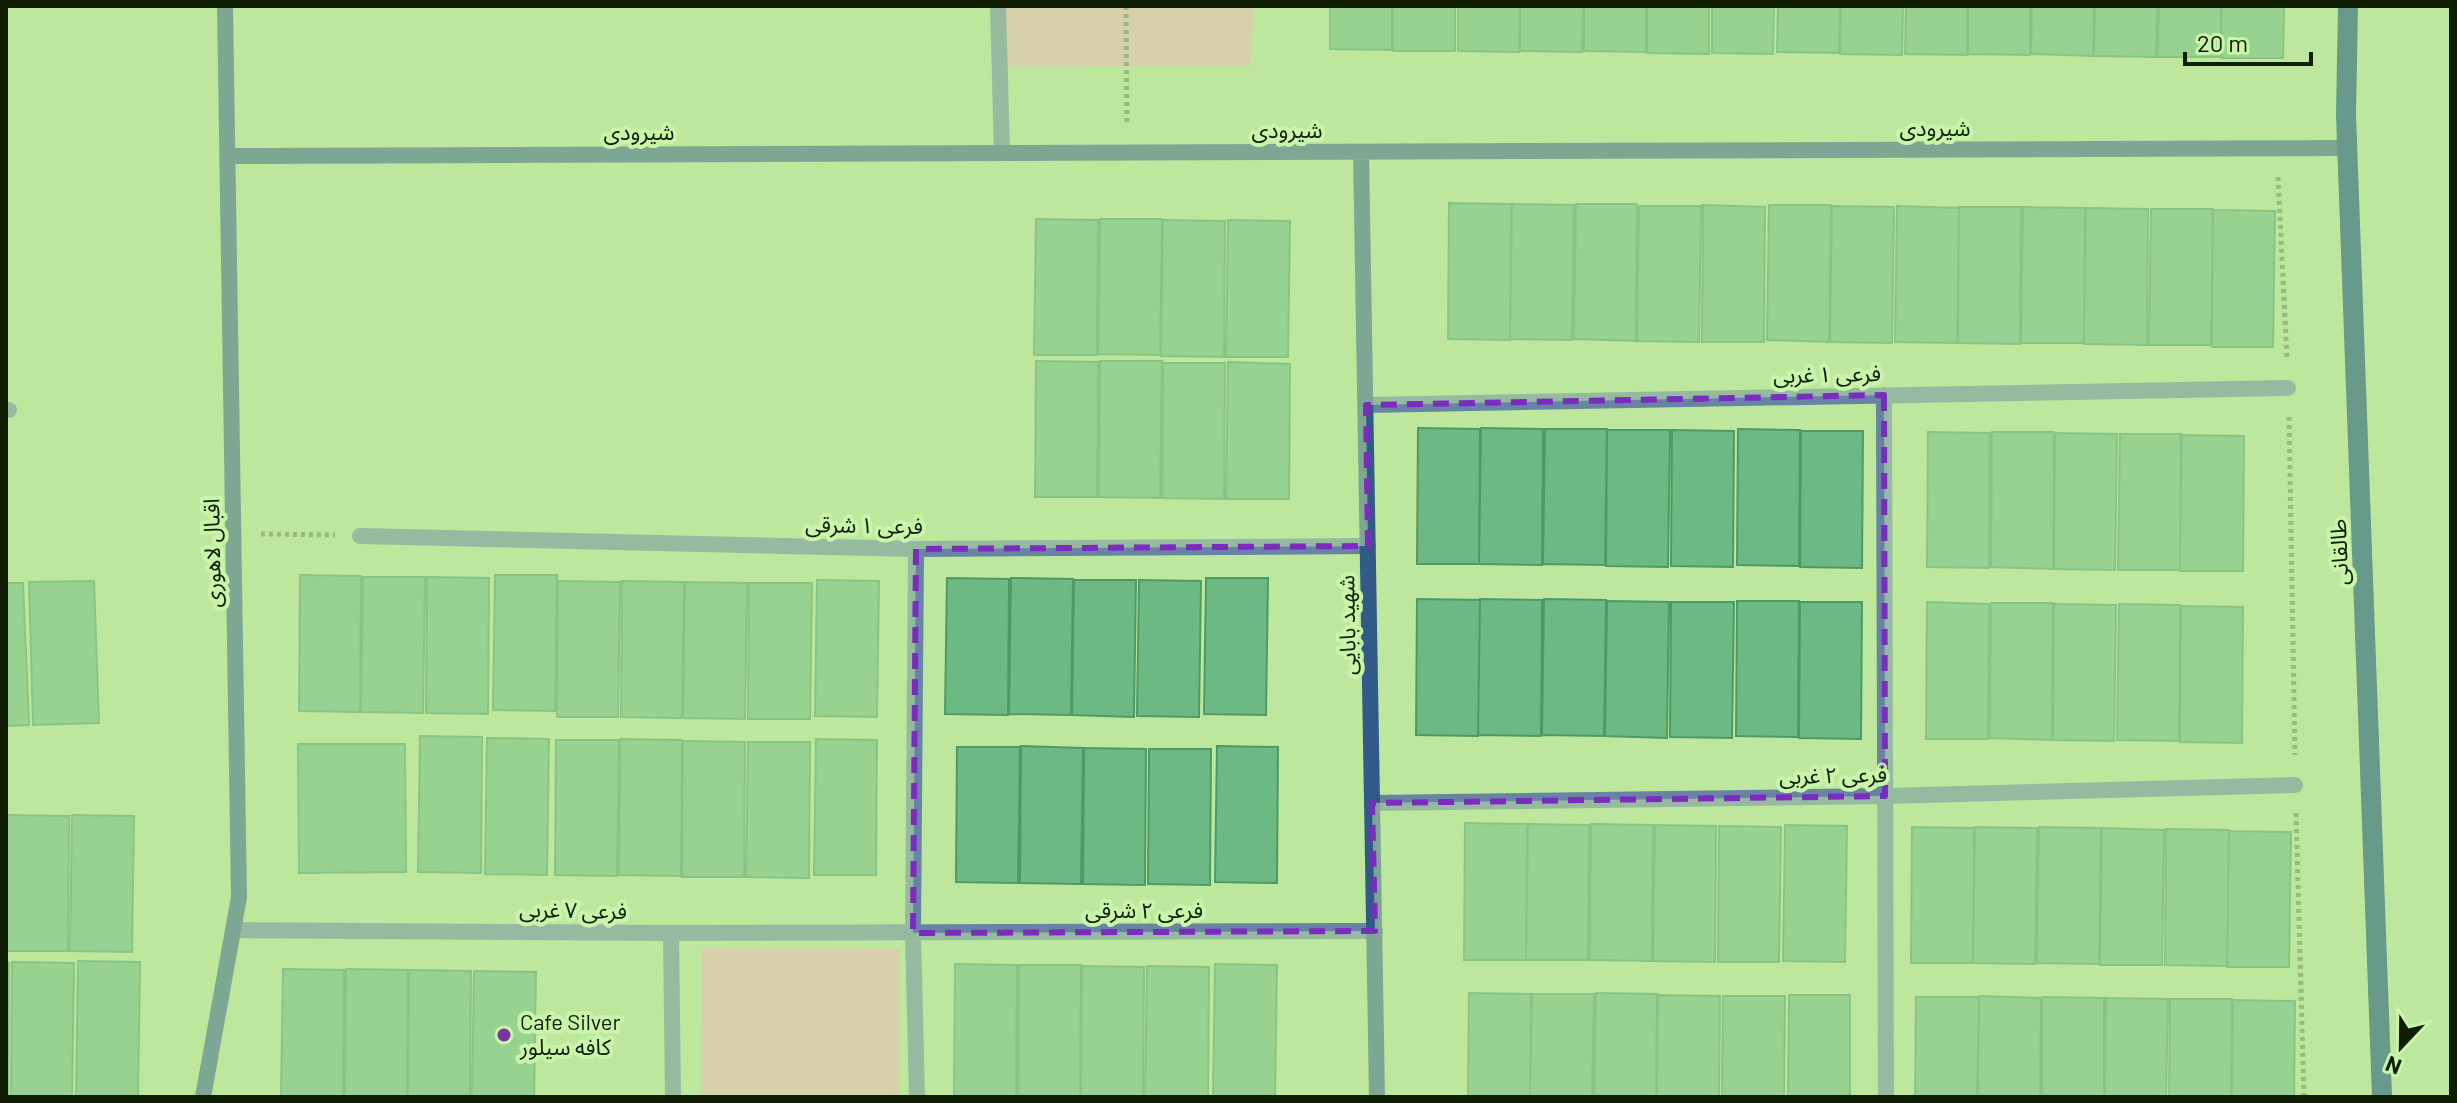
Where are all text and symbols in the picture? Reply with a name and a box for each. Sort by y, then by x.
scale bar [2185,16,2311,66]
text: 20 m [2197,28,2248,57]
street label: شیرودی [1899,114,1971,141]
street label: شیرودی [1251,116,1323,143]
street label: شیرودی [603,118,675,145]
street label: فرعی ۱ غربی [1773,359,1881,388]
street label: اقبال لاهوری [197,498,227,608]
street label: فرعی ۱ شرقی [805,510,923,539]
street label: طالقانی [2324,518,2353,586]
street label: شهید بابایی [1332,575,1361,675]
street label: فرعی ۲ غربی [1779,760,1887,789]
street label: فرعی ۷ غربی [519,895,627,924]
street label: فرعی ۲ شرقی [1085,896,1203,923]
north arrow [2361,1007,2441,1087]
place label: Cafe Silver کافه سیلور [519,1008,621,1061]
marker: Cafe Silver کافه سیلور [495,1026,513,1044]
text: N [2381,1052,2405,1081]

